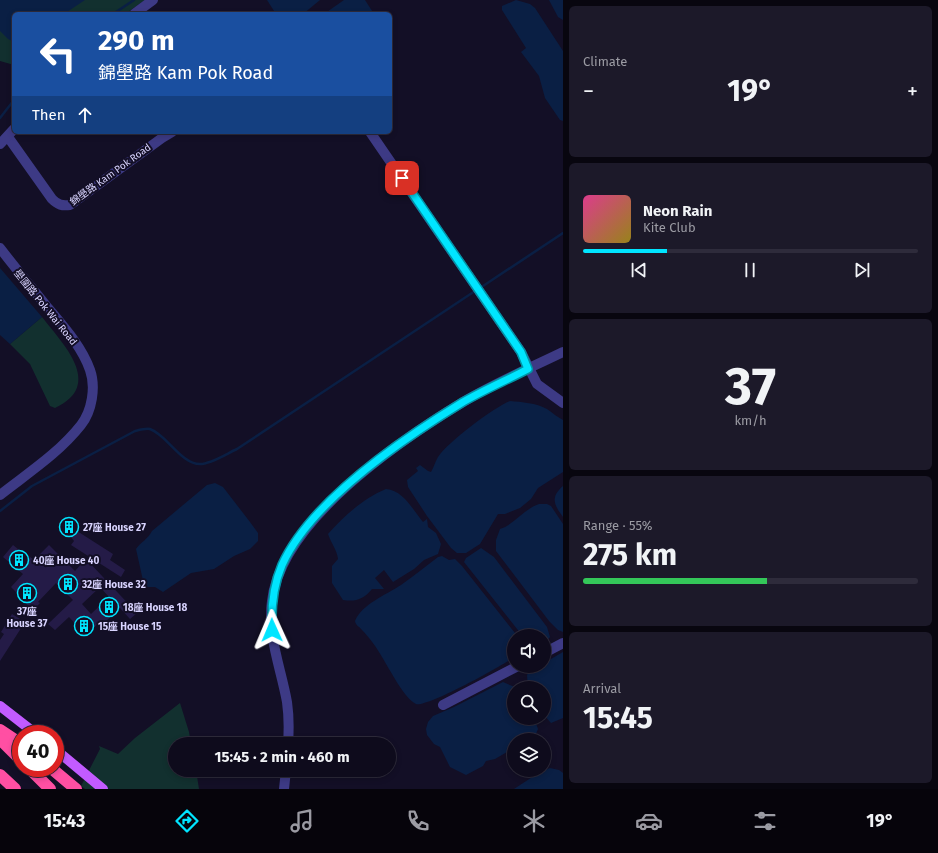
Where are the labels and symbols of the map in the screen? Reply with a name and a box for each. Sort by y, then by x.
street label: 錦壆路 Kam Pok Road [68,141,153,208]
pin [385,161,419,195]
street label: 壆圍路 Pok Wai Road [11,267,79,348]
building icon: 27座 House 27 [58,516,80,538]
place label: 27座 House 27 [83,522,146,534]
building icon: 40座 House 40 [8,549,30,571]
place label: 40座 House 40 [33,555,99,567]
building icon: 32座 House 32 [57,573,79,595]
place label: 32座 House 32 [81,579,146,591]
building icon: 37座 House 37 [16,582,38,604]
building icon: 18座 House 18 [98,596,120,618]
place label: 18座 House 18 [123,602,187,614]
place label: 37座 House 37 [7,606,48,630]
position arrow [251,609,293,651]
building icon: 15座 House 15 [73,615,95,637]
place label: 15座 House 15 [98,621,162,633]
speed limit sign: 40 [12,725,64,777]

